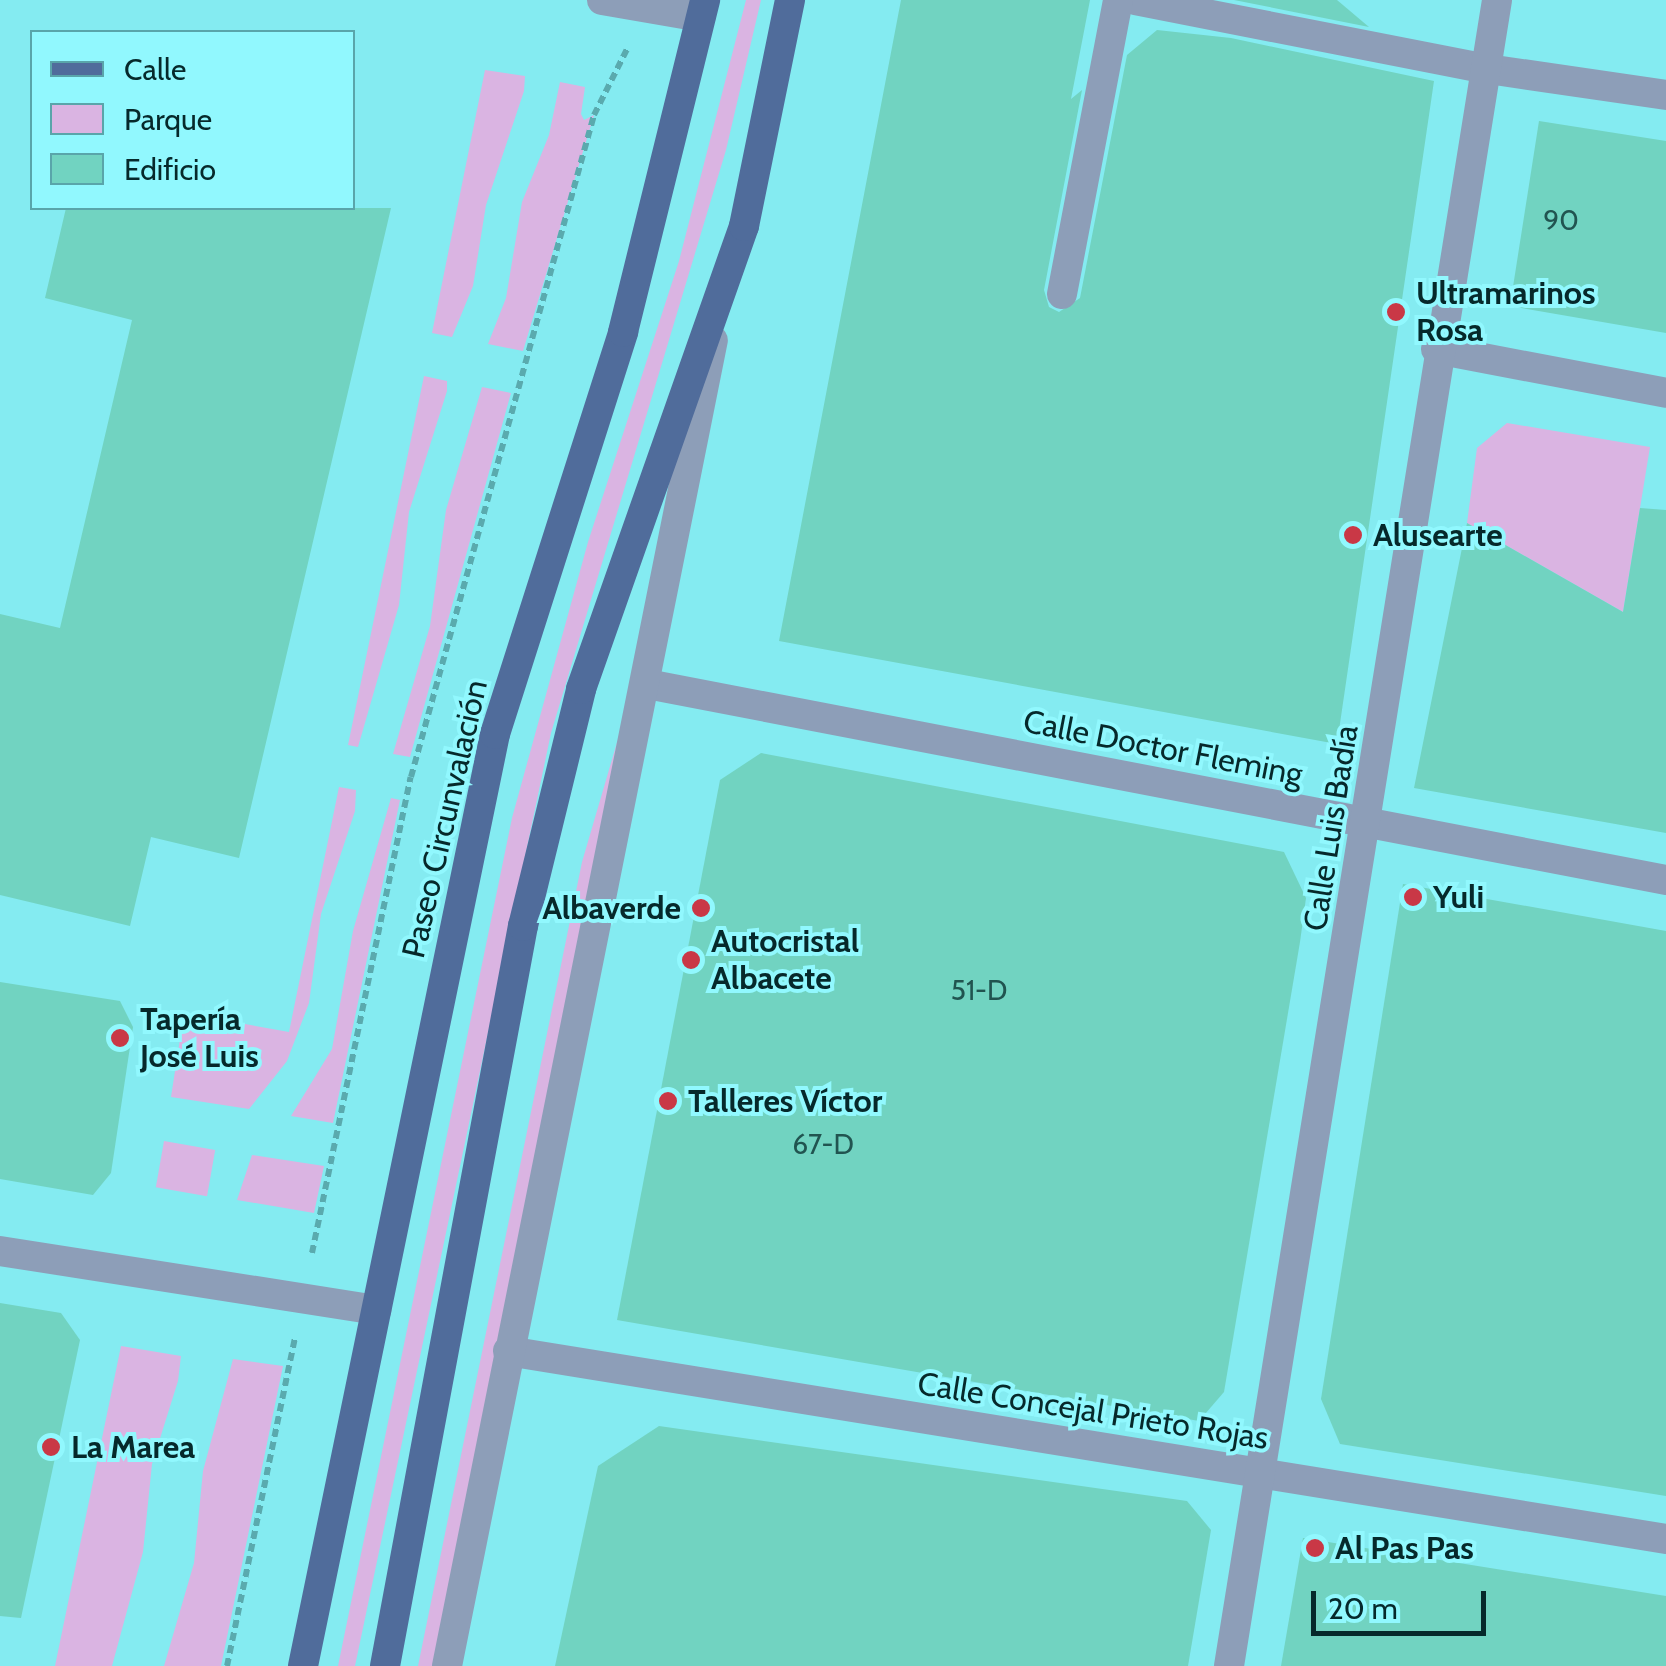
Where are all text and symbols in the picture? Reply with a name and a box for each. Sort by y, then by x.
legend [30,30,355,210]
text: Calle [124,51,186,88]
text: Parque [124,101,212,138]
text: Edificio [124,151,216,188]
house number: 90 [1543,203,1579,237]
place label: Ultramarinos Rosa [1416,275,1596,350]
marker: Ultramarinos Rosa [1385,301,1407,323]
place label: Alusearte [1373,516,1503,554]
marker: Alusearte [1342,524,1364,546]
street label: Paseo Circunvalación [394,676,496,962]
street label: Calle Doctor Fleming [1020,702,1306,794]
street label: Calle Luis Badía [1296,722,1366,934]
place label: Yuli [1433,878,1484,916]
marker: Yuli [1402,886,1424,908]
place label: Albaverde [542,889,681,927]
marker: Albaverde [690,897,712,919]
place label: Autocristal Albacete [711,923,859,998]
marker: Autocristal Albacete [680,949,702,971]
house number: 51-D [951,973,1007,1007]
place label: Tapería José Luis [140,1001,259,1076]
marker: Tapería José Luis [109,1027,131,1049]
place label: Talleres Víctor [688,1082,882,1120]
marker: Talleres Víctor [657,1090,679,1112]
house number: 67-D [792,1127,854,1161]
street label: Calle Concejal Prieto Rojas [915,1364,1271,1458]
place label: La Marea [71,1428,195,1466]
marker: La Marea [40,1436,62,1458]
place label: Al Pas Pas [1335,1529,1474,1567]
marker: Al Pas Pas [1304,1537,1326,1559]
scale bar [1316,1571,1491,1633]
text: 20 m [1328,1590,1398,1627]

